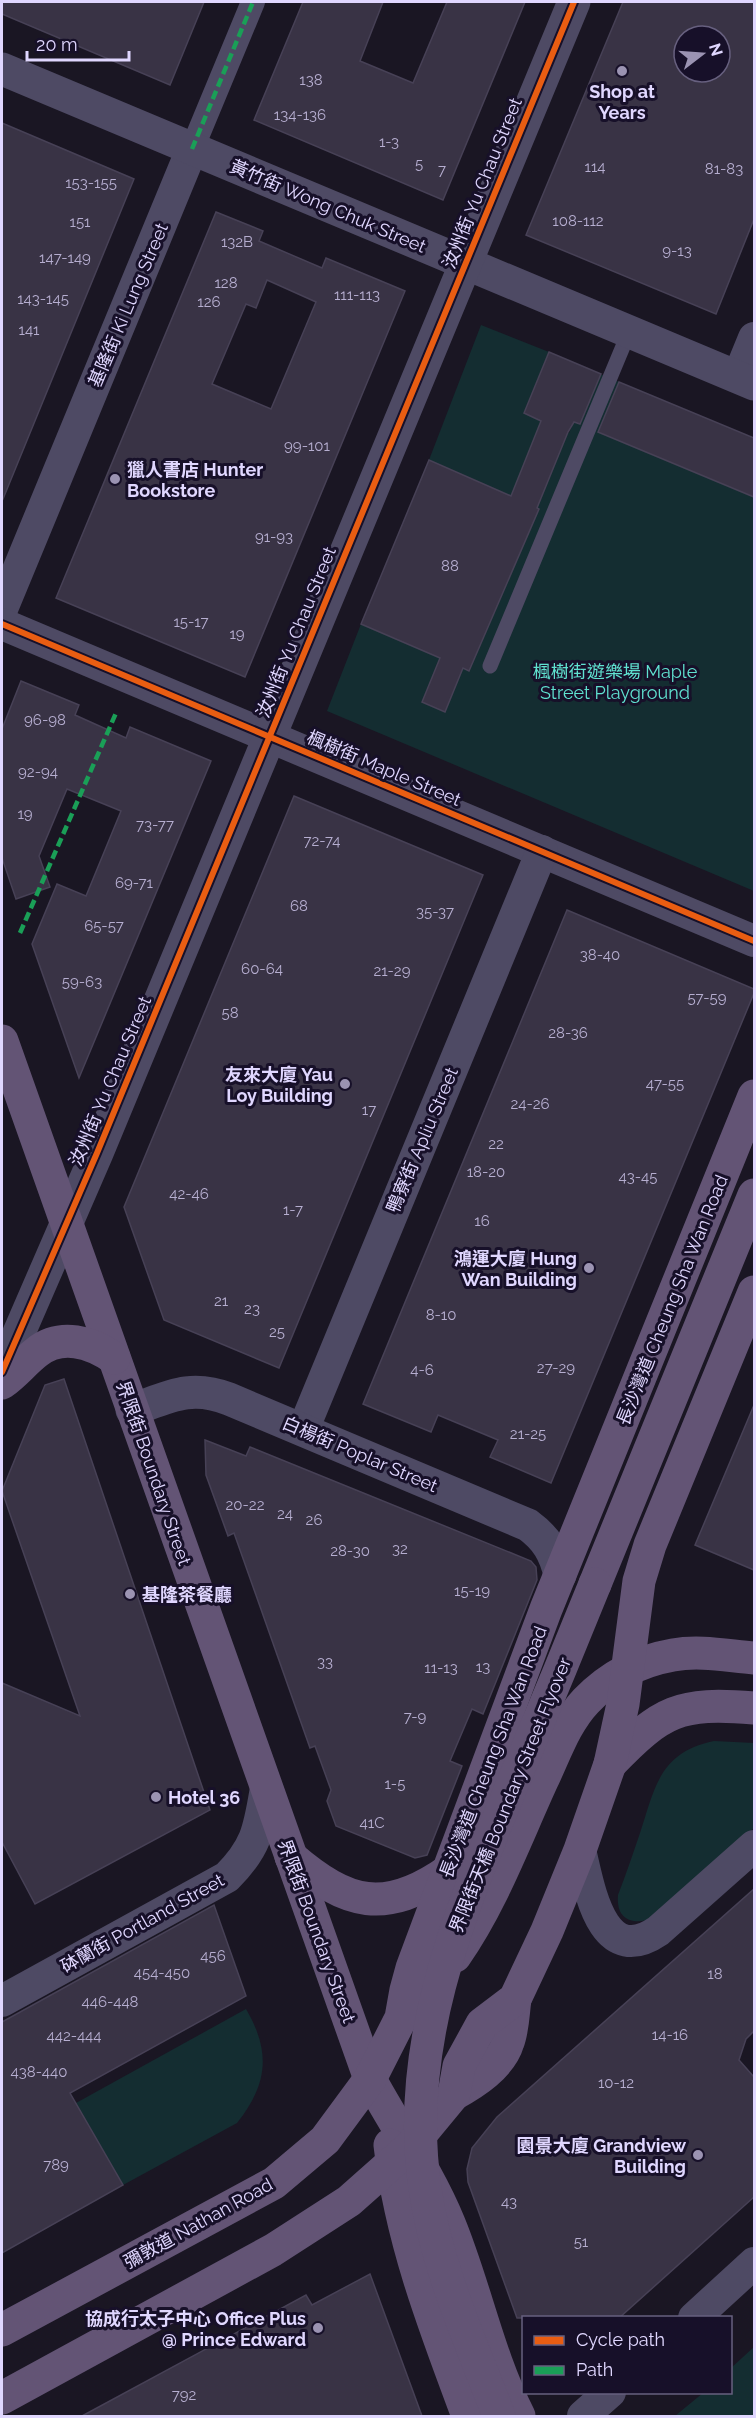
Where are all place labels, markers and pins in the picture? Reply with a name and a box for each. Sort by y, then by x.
marker: Shop at Years [615,64,629,78]
place label: Shop at Years [589,81,655,123]
place label: 獵人書店 Hunter Bookstore [127,459,263,501]
marker: 獵人書店 Hunter Bookstore [108,472,122,486]
place label: 友來大廈 Yau Loy Building [225,1064,333,1106]
marker: 友來大廈 Yau Loy Building [338,1077,352,1091]
place label: 鴻運大廈 Hung Wan Building [454,1248,577,1290]
marker: 鴻運大廈 Hung Wan Building [582,1261,596,1275]
place label: 基隆茶餐廳 [142,1584,232,1605]
marker: 基隆茶餐廳 [123,1587,137,1601]
place label: Hotel 36 [168,1787,240,1808]
marker: Hotel 36 [149,1790,163,1804]
place label: 園景大廈 Grandview Building [517,2135,687,2177]
marker: 園景大廈 Grandview Building [691,2148,705,2162]
place label: 協成行太子中心 Office Plus @ Prince Edward [85,2308,306,2350]
marker: 協成行太子中心 Office Plus @ Prince Edward [311,2321,325,2335]

